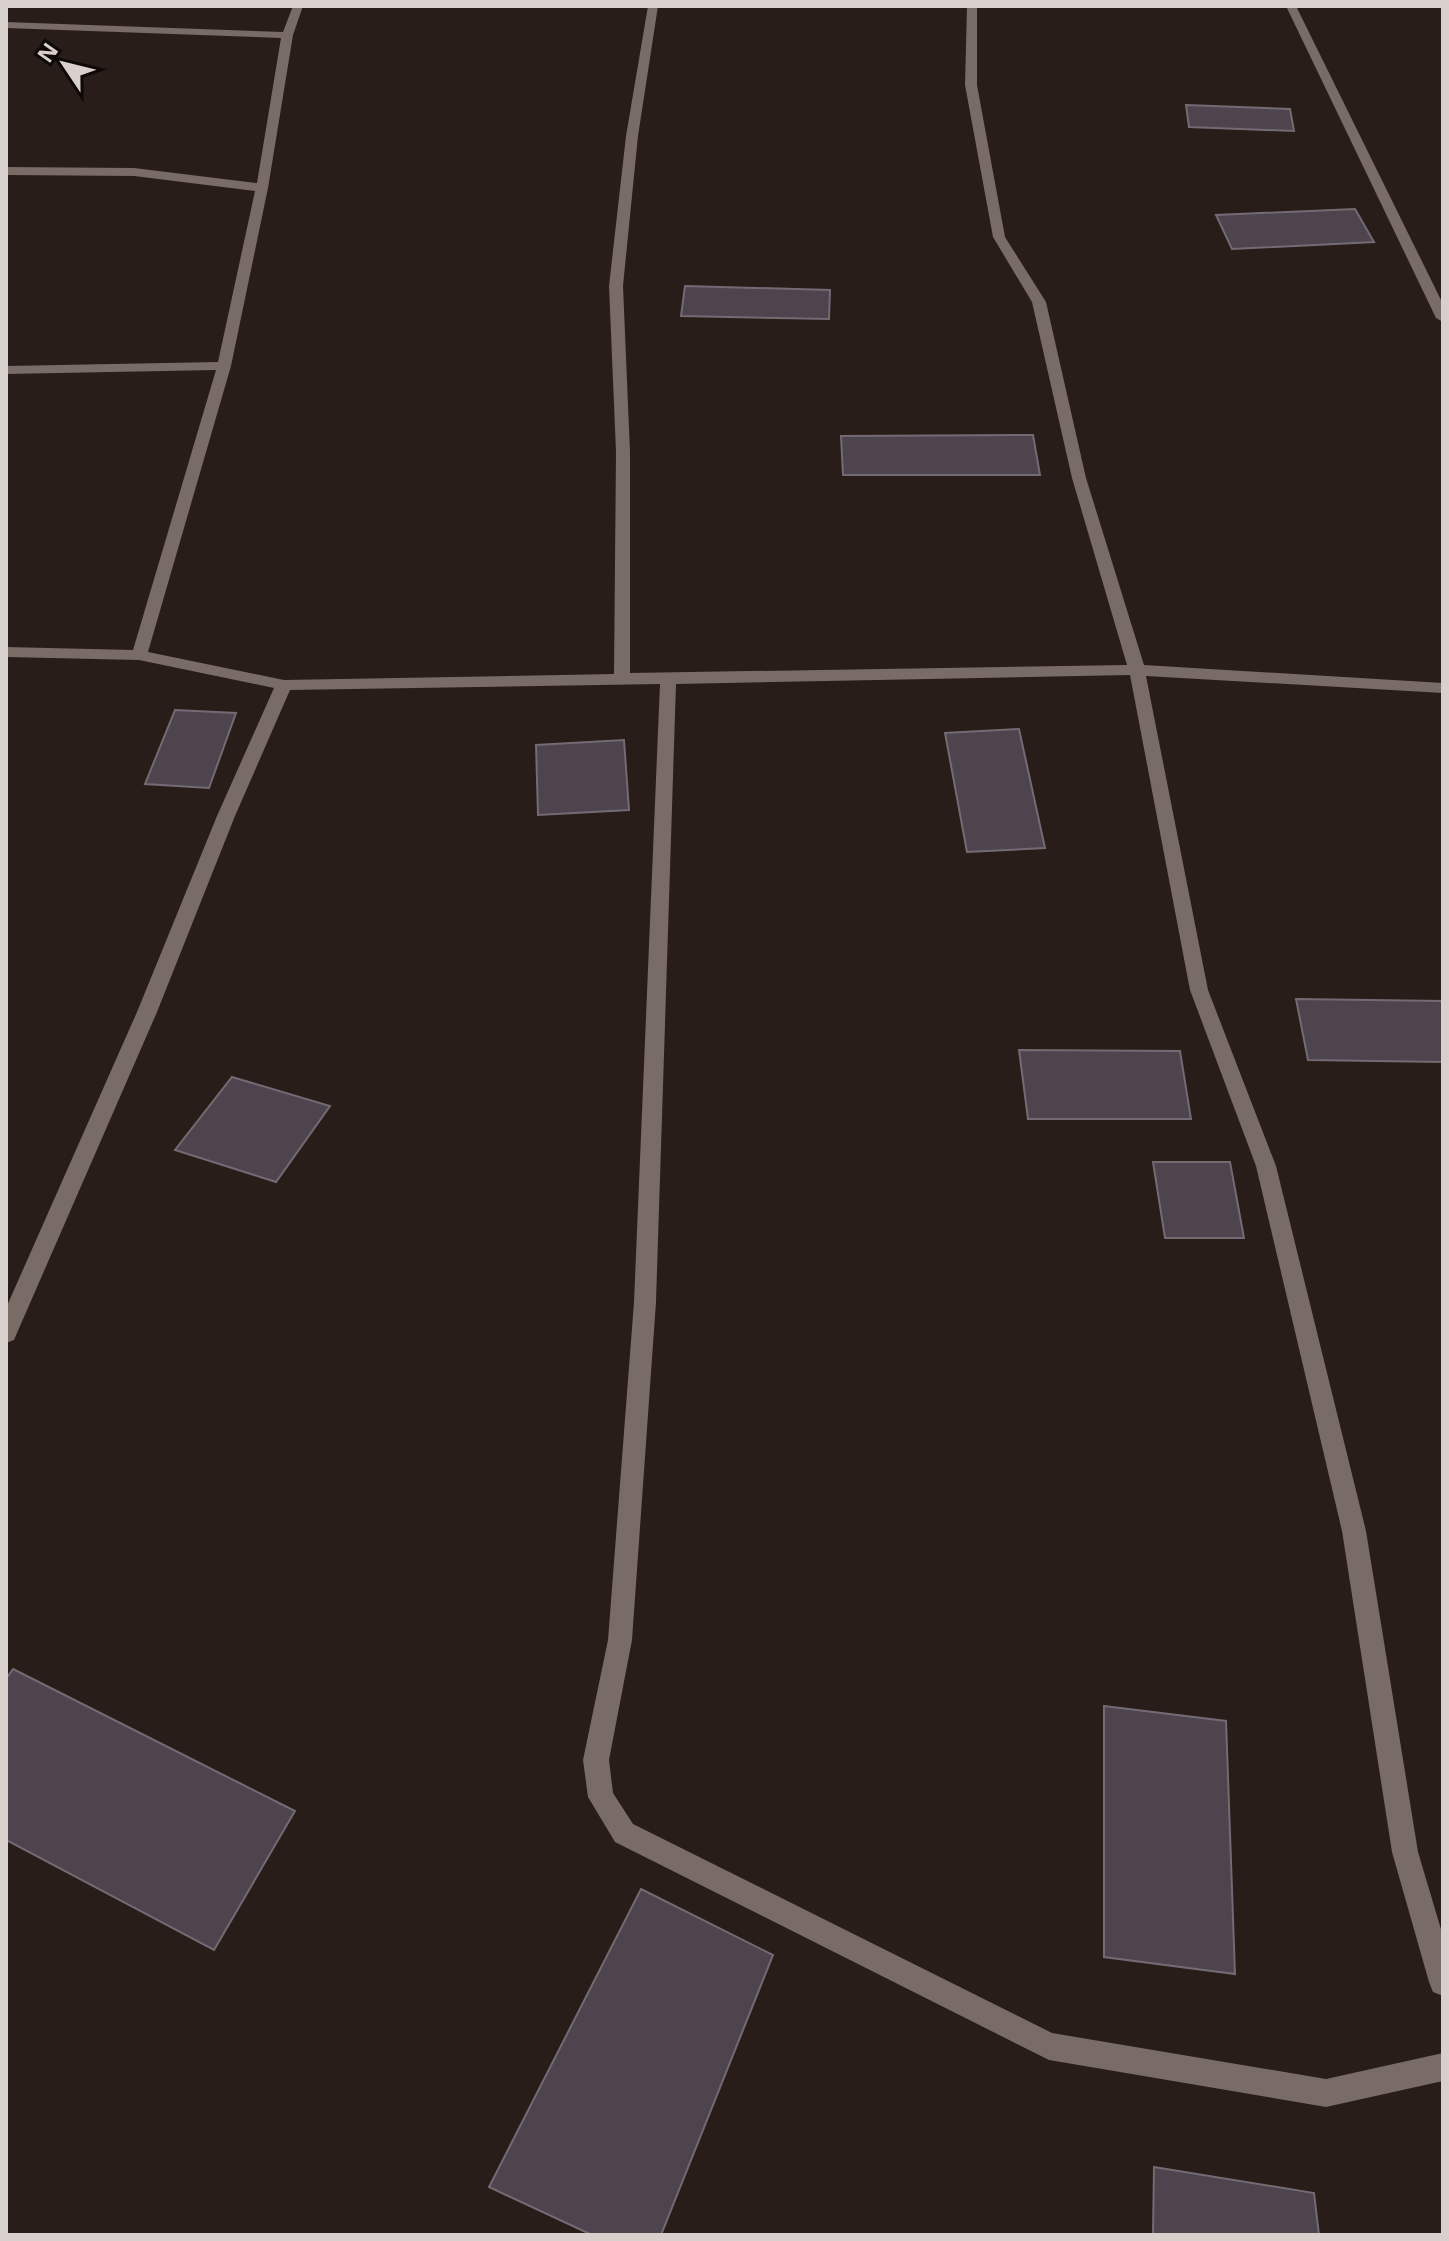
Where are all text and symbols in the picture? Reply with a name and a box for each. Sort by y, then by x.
north arrow [24,24,104,104]
text: N [29,36,64,68]

